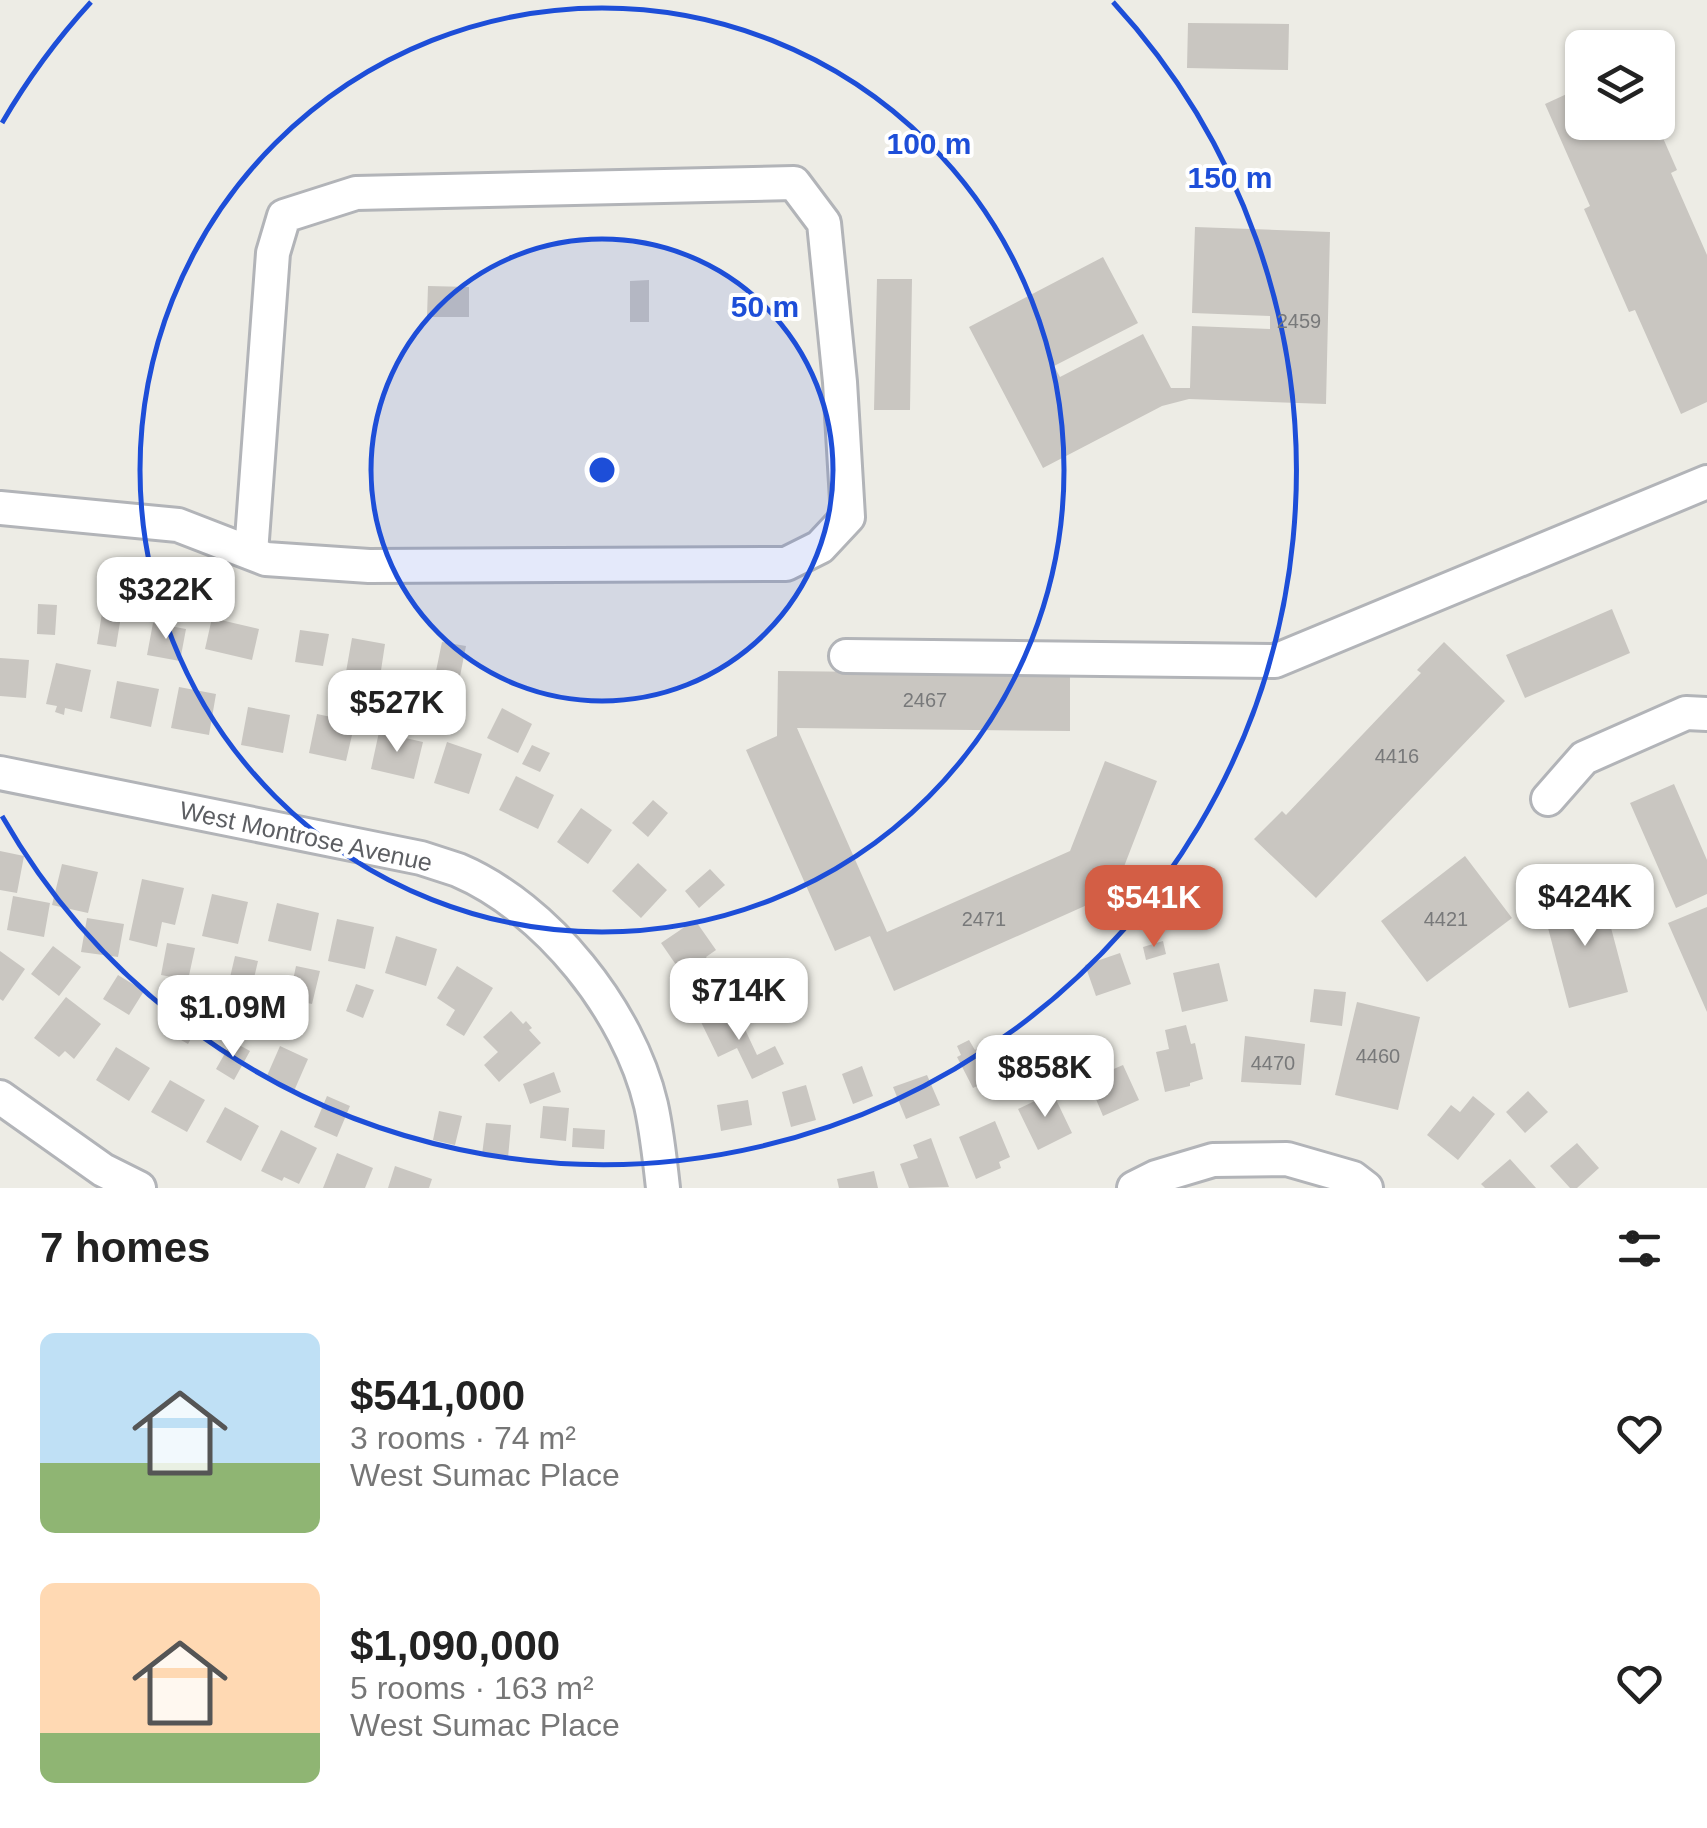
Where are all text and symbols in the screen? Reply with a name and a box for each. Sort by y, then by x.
map controls [1565,30,1675,140]
button: layers [1565,30,1675,140]
text: 100 m [886,127,972,160]
text: 150 m [1187,161,1273,194]
text: 50 m [731,290,799,323]
house number: 2459 [1277,310,1321,332]
centre of rings [584,452,620,488]
pin: $322K [96,557,236,642]
text: $322K [119,571,213,607]
pin: $527K [327,670,467,755]
text: $527K [350,684,444,720]
house number: 2467 [903,689,947,711]
house number: 4416 [1375,745,1419,767]
street label: West Montrose Avenue [177,796,435,876]
pin: $424K [1515,864,1655,949]
pin: $541K [1084,865,1224,950]
text: $424K [1538,878,1632,914]
text: $541K [1107,879,1201,915]
house number: 2471 [962,908,1006,930]
house number: 4421 [1424,908,1468,930]
pin: $714K [669,958,809,1043]
text: $714K [692,972,786,1008]
pin: $1.09M [152,975,314,1060]
text: $1.09M [180,989,286,1025]
pin: $858K [975,1035,1115,1120]
house number: 4460 [1356,1045,1400,1067]
text: $858K [998,1049,1092,1085]
house number: 4470 [1251,1052,1295,1074]
icon: filters [1612,1221,1667,1276]
text: 7 homes [40,1224,210,1271]
text: $541,000 [350,1372,525,1419]
icon: home [120,1373,240,1493]
icon: heart [1612,1406,1667,1461]
text: 3 rooms · 74 m² [350,1420,576,1456]
text: West Sumac Place [350,1457,620,1493]
text: $1,090,000 [350,1622,560,1669]
icon: home [120,1623,240,1743]
icon: heart [1612,1656,1667,1711]
text: 5 rooms · 163 m² [350,1670,594,1706]
text: West Sumac Place [350,1707,620,1743]

